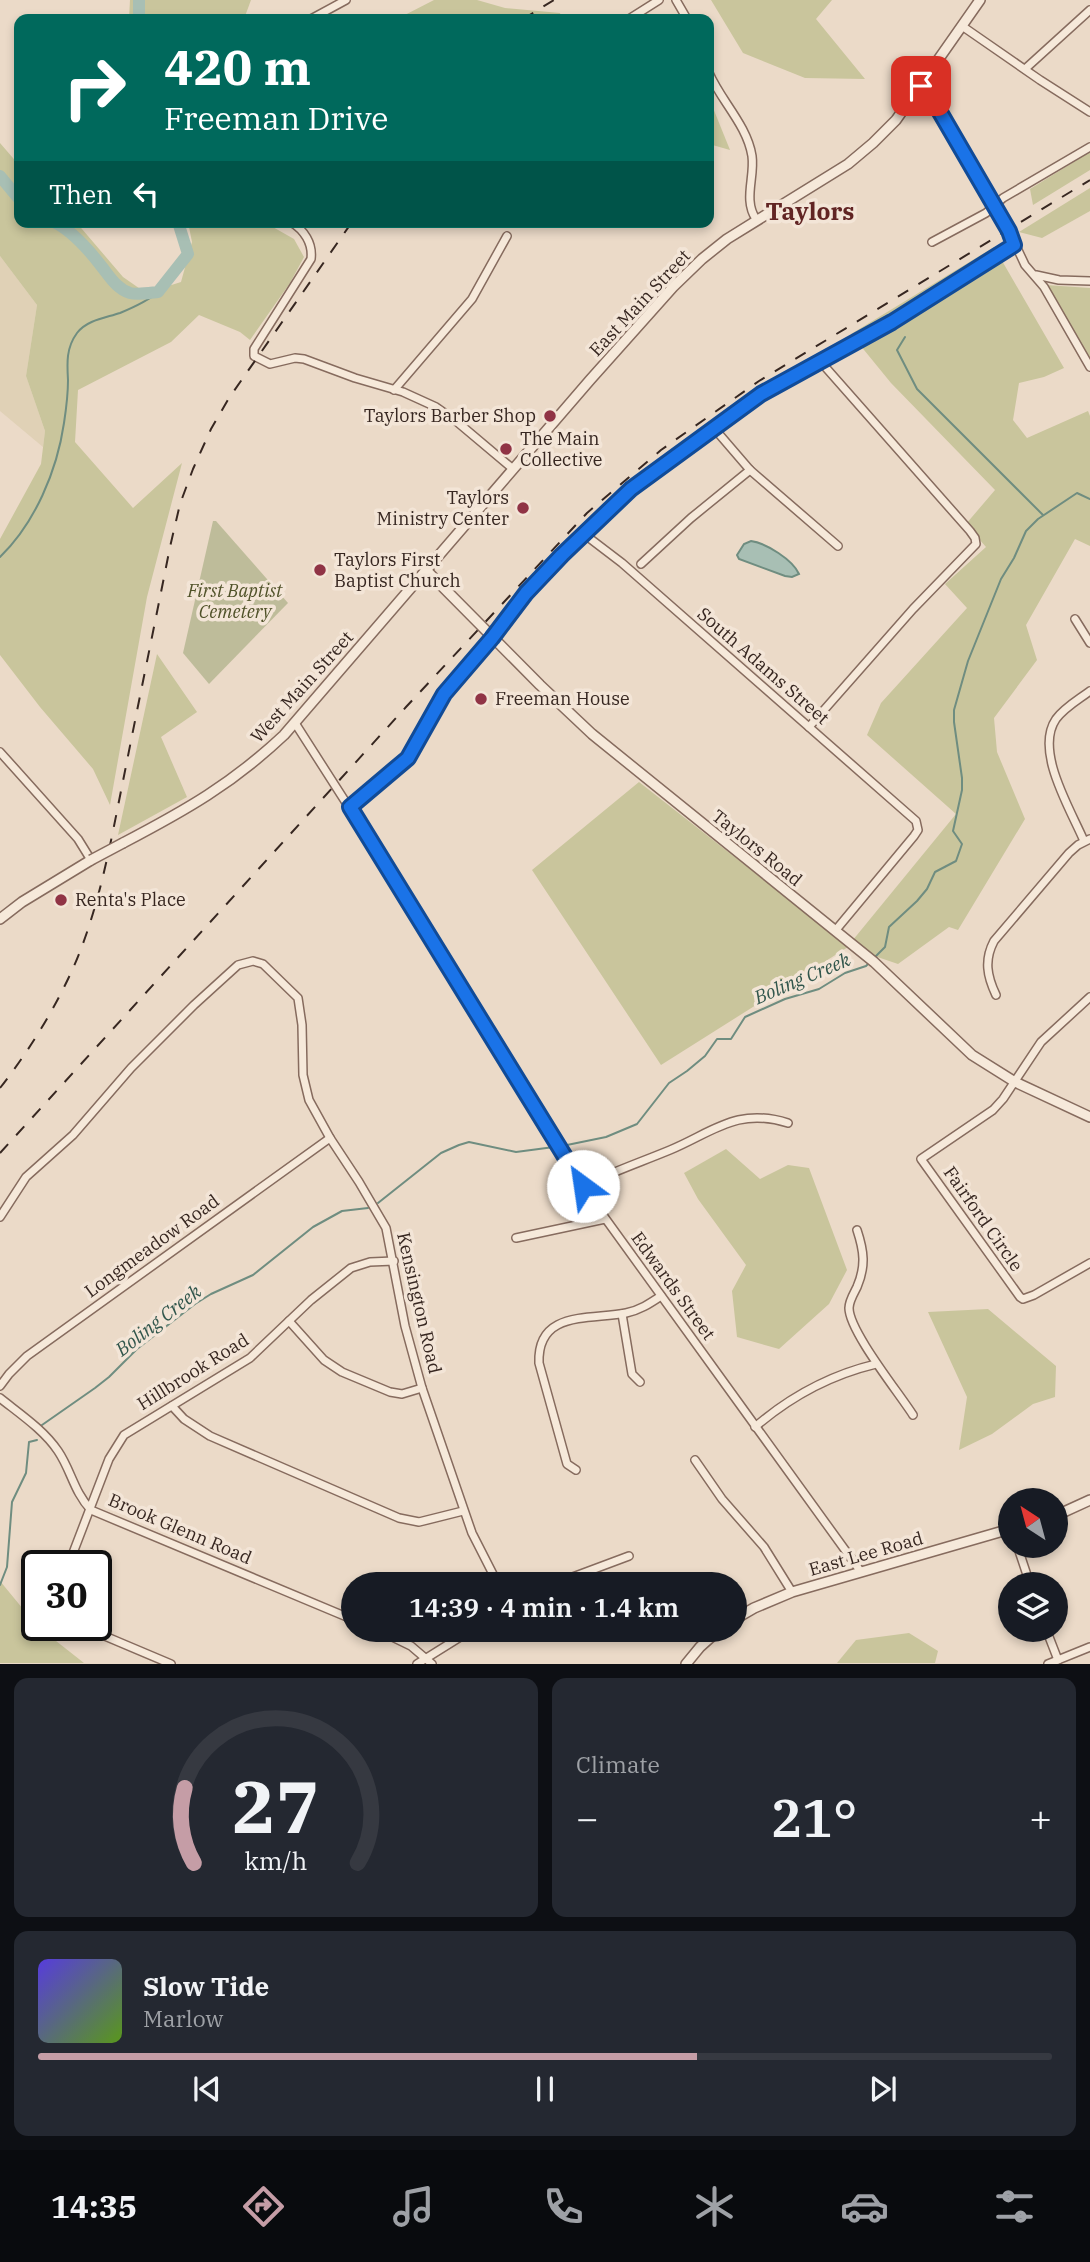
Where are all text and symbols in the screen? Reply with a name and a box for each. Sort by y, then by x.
text: 420 m [164,35,311,98]
icon: right [49,42,140,133]
pin [891,56,951,116]
icon: arrive [902,67,940,105]
text: Freeman Drive [164,97,388,139]
icon: left [127,175,165,213]
text: Then [49,177,113,211]
district label: Taylors [765,195,855,227]
street label: East Main Street [584,244,695,361]
place label: Taylors Barber Shop [364,404,536,427]
marker: Taylors Barber Shop [542,408,558,424]
place label: The Main Collective [520,427,603,471]
marker: The Main Collective [498,441,514,457]
place label: Taylors Ministry Center [377,486,509,530]
marker: Taylors Ministry Center [515,500,531,516]
place label: Taylors First Baptist Church [334,548,461,592]
marker: Taylors First Baptist Church [312,562,328,578]
park label: First Baptist Cemetery [187,579,283,623]
street label: South Adams Street [693,602,834,729]
street label: West Main Street [245,626,358,747]
place label: Freeman House [495,687,630,710]
marker: Freeman House [473,691,489,707]
street label: Taylors Road [707,804,807,891]
place label: Renta's Place [75,888,186,911]
marker: Renta's Place [53,892,69,908]
water label: Boling Creek [749,947,855,1009]
position arrow [546,1149,620,1223]
street label: Fairford Circle [939,1162,1028,1276]
street label: Longmeadow Road [80,1189,224,1302]
street label: Edwards Street [626,1227,720,1344]
street label: Kensington Road [392,1230,447,1376]
water label: Boling Creek [110,1279,206,1362]
street label: Hillbrook Road [133,1328,253,1415]
street label: Brook Glenn Road [105,1488,255,1569]
north arrow [998,1488,1068,1558]
map controls [998,1488,1068,1642]
street label: East Lee Road [806,1526,926,1581]
speed limit sign: 30 [21,1550,112,1641]
button: layers [998,1572,1068,1642]
text: 14:39 · 4 min · 1.4 km [409,1590,679,1624]
text: Climate [576,1749,660,1779]
text: 27 [232,1759,320,1854]
text: 21° [771,1784,857,1851]
text: − [576,1793,599,1842]
text: + [1029,1793,1052,1842]
text: km/h [244,1844,308,1877]
text: Slow Tide [143,1969,269,2003]
text: Marlow [143,2003,223,2033]
icon: previous [188,2070,226,2108]
icon: pause [526,2070,564,2108]
icon: next [864,2070,902,2108]
icon: directions [239,2182,288,2231]
icon: music [389,2182,438,2231]
icon: phone [539,2182,588,2231]
icon: climate [690,2182,739,2231]
icon: car [840,2182,889,2231]
icon: filters [990,2182,1039,2231]
text: 14:35 [51,2185,137,2227]

